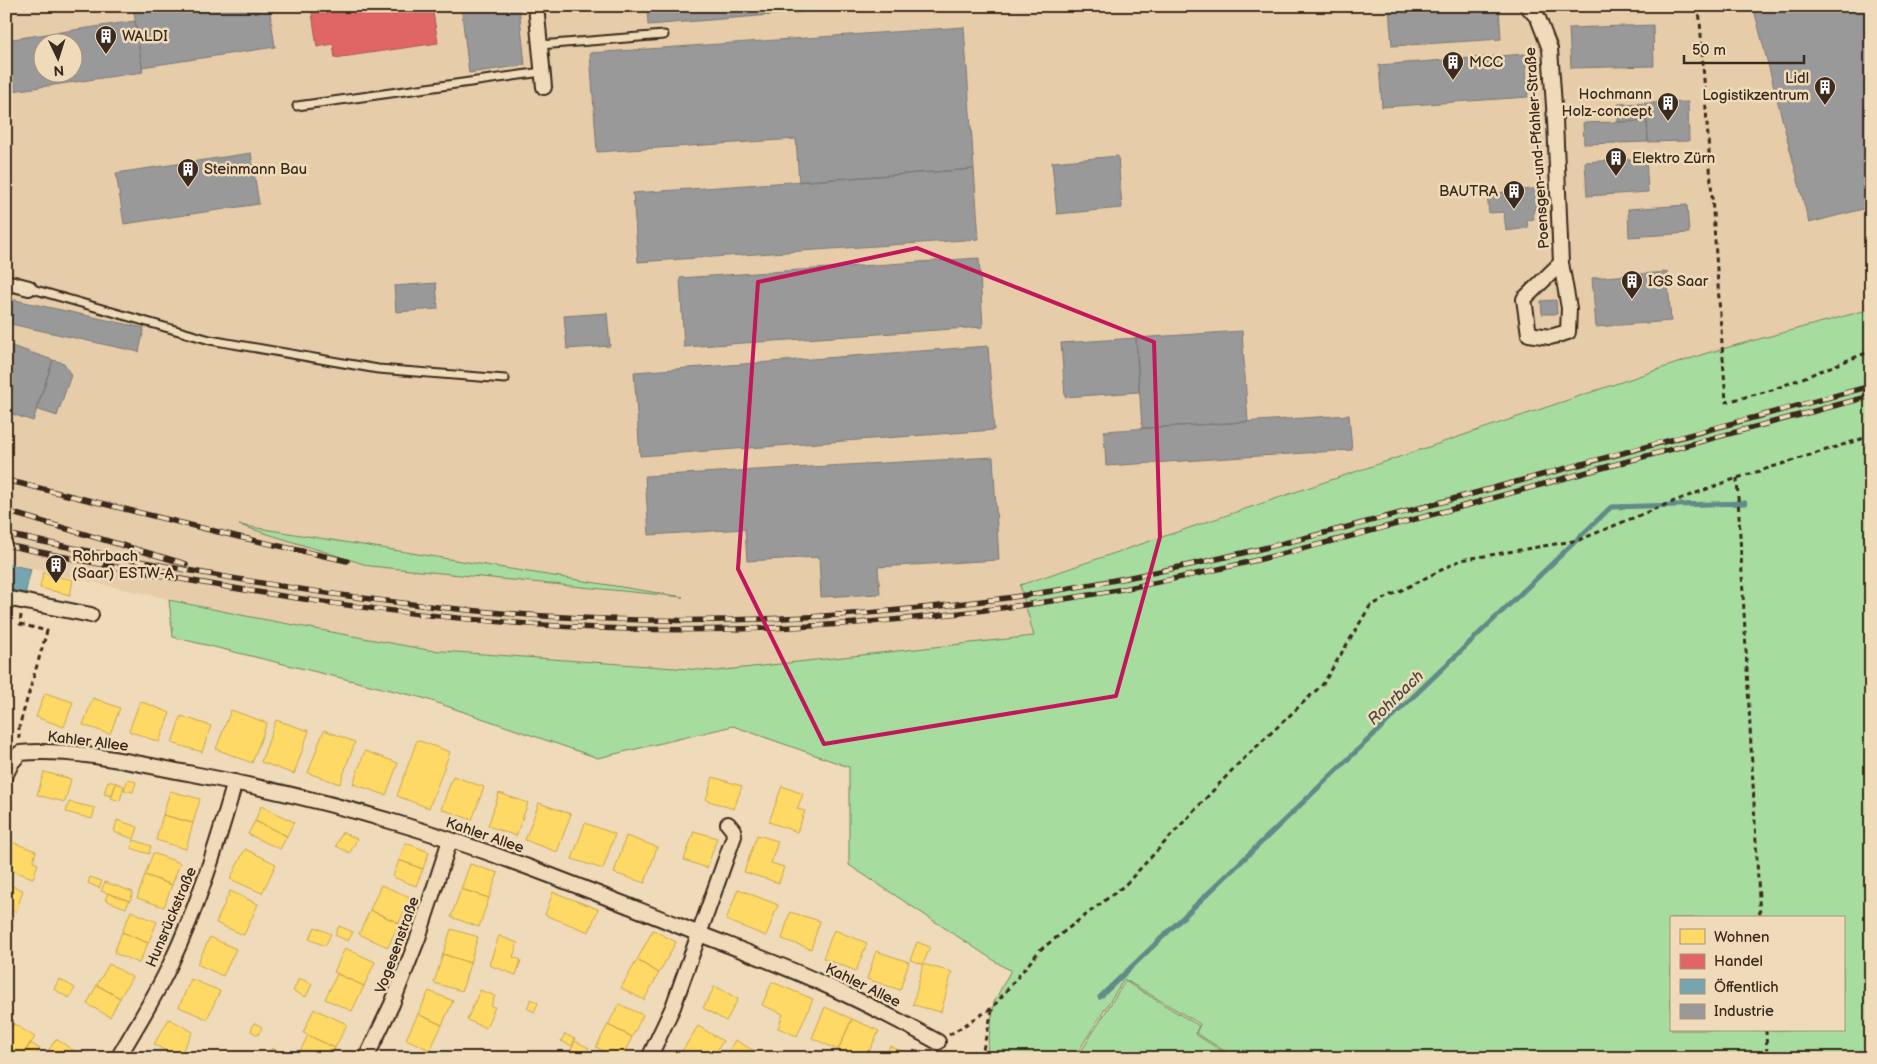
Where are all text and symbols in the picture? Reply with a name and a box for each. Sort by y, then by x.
building icon: WALDI [94,24,118,55]
place label: WALDI [122,27,168,46]
north arrow [32,32,82,82]
scale bar [1684,32,1804,64]
text: 50 m [1692,41,1726,60]
street label: Poensgen-und-Pfahler-Straße [1521,46,1554,249]
building icon: MCC [1441,50,1465,81]
place label: MCC [1469,53,1504,72]
text: N [53,62,65,79]
place label: Lidl Logistikzentrum [1702,69,1809,105]
building icon: Lidl Logistikzentrum [1813,75,1837,106]
place label: Hochmann Holz-concept [1562,85,1652,121]
building icon: Hochmann Holz-concept [1656,91,1680,122]
building icon: Elektro Zürn [1604,146,1628,177]
place label: Elektro Zürn [1632,149,1715,168]
building icon: Steinmann Bau [176,157,200,188]
place label: Steinmann Bau [204,160,307,179]
building icon: BAUTRA [1502,179,1526,210]
place label: BAUTRA [1439,182,1499,201]
building icon: IGS Saar [1620,269,1644,300]
place label: IGS Saar [1648,272,1709,291]
place label: Rohrbach (Saar) ESTW-A [72,547,175,583]
building icon: Rohrbach (Saar) ESTW-A [44,553,68,584]
water label: Rohrbach [1364,667,1428,729]
street label: Kahler Allee [46,727,130,756]
street label: Kahler Allee [443,813,527,858]
street label: Hunsrückstraße [142,864,201,970]
street label: Vogesenstraße [371,894,424,996]
legend [1670,916,1844,1032]
text: Wohnen [1714,928,1769,947]
text: Handel [1714,952,1763,971]
street label: Kahler Allee [822,959,904,1012]
text: Öffentlich [1714,978,1779,997]
text: Industrie [1714,1002,1774,1021]

